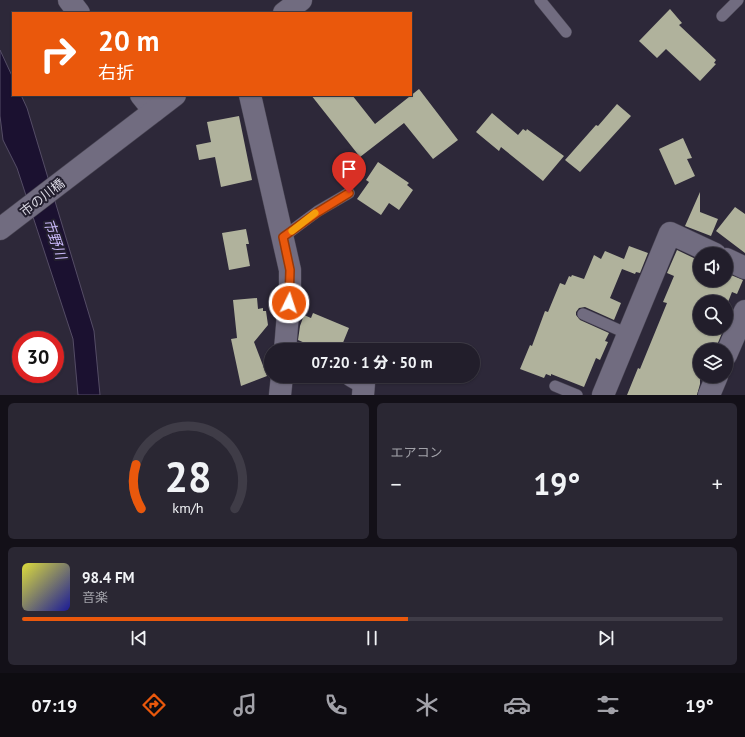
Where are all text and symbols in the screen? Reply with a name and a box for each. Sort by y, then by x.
text: 20 m [98,22,159,59]
icon: right [32,28,84,80]
text: 右折 [98,61,134,84]
pin [332,152,366,193]
icon: arrive [338,158,360,180]
street label: 市の川橋 [17,175,68,220]
water label: 市野川 [40,216,71,264]
map controls [693,247,733,383]
button: sound [693,247,733,287]
position arrow [268,282,310,324]
button: search [693,295,733,335]
speed limit sign: 30 [12,331,64,383]
button: layers [693,343,733,383]
text: 07:20 · 1 分 · 50 m [311,353,433,372]
text: エアコン [391,444,443,461]
text: 28 [165,450,212,503]
text: 19° [533,464,580,503]
text: − [391,470,402,498]
text: + [712,470,723,498]
text: km/h [173,498,204,517]
text: 98.4 FM [82,568,135,587]
text: 音楽 [82,589,108,606]
icon: previous [128,627,150,649]
icon: pause [361,627,383,649]
icon: next [595,627,617,649]
icon: directions [140,691,168,719]
icon: music [231,691,259,719]
icon: phone [322,691,350,719]
icon: climate [413,691,441,719]
icon: car [503,691,531,719]
icon: filters [594,691,622,719]
text: 07:19 [31,694,77,717]
text: 19° [685,694,714,717]

